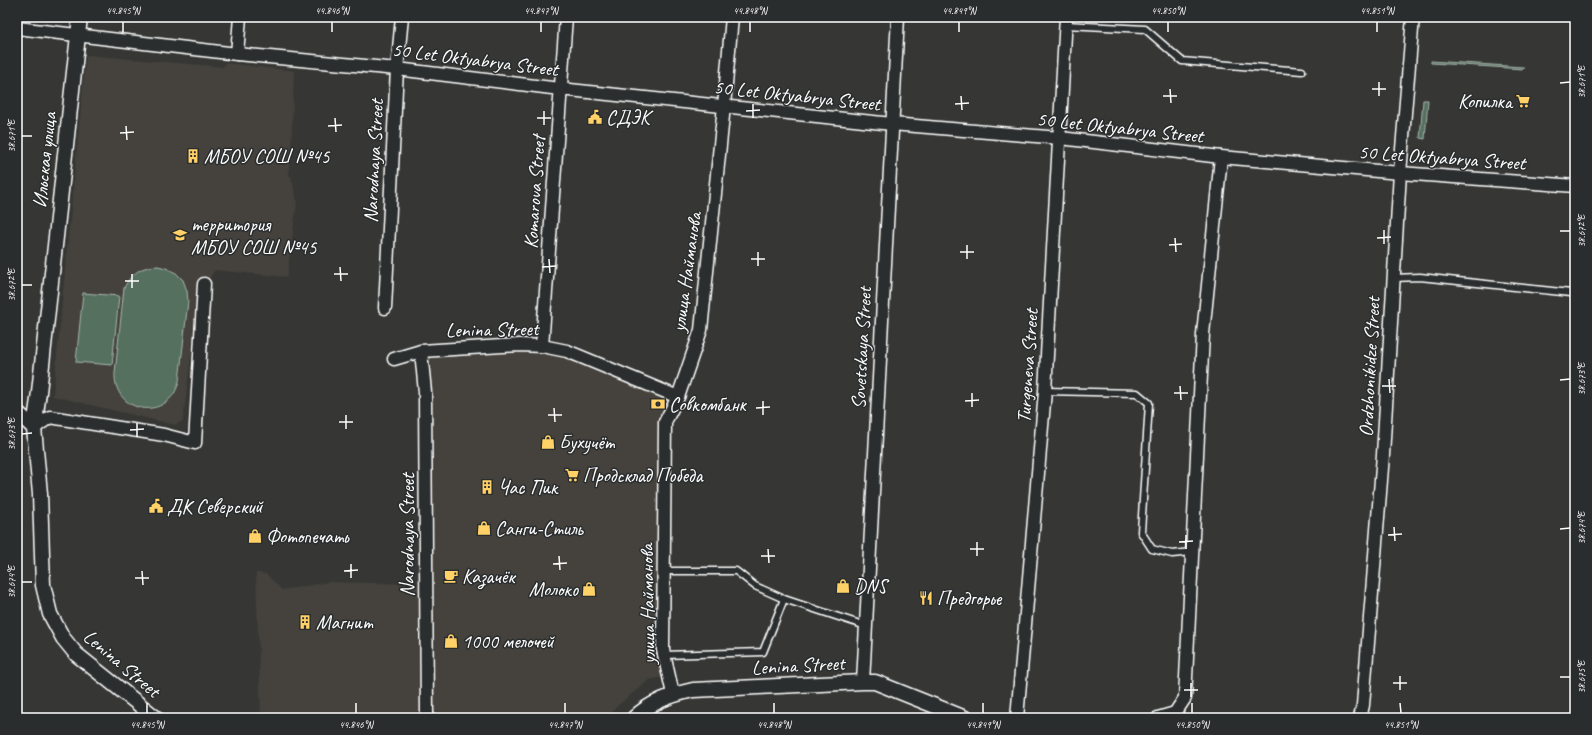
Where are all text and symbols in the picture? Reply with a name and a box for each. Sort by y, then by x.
text: 44.845°N [106,4,142,17]
text: 44.846°N [315,4,351,17]
text: 44.847°N [524,4,560,17]
text: 44.848°N [733,4,769,17]
text: 44.849°N [942,4,978,17]
text: 44.850°N [1151,4,1187,17]
text: 44.851°N [1360,4,1396,17]
street label: 50 Let Oktyabrya Street [390,37,562,82]
text: 38.671°E [1575,64,1588,98]
street label: 50 Let Oktyabrya Street [712,74,884,117]
place label: Копилка [1458,89,1514,114]
supermarket icon: Копилка [1515,93,1531,109]
street label: Narodnaya Street [358,96,389,223]
place label: СДЭК [606,105,654,130]
street label: 50 Let Oktyabrya Street [1035,106,1207,149]
street label: Ильская улица [27,109,62,209]
public building icon: СДЭК [587,109,603,125]
text: 38.671°E [5,118,18,152]
street label: Komarova Street [518,131,551,249]
street label: 50 Let Oktyabrya Street [1358,139,1529,176]
place label: МБОУ СОШ №45 [204,144,330,169]
building icon: МБОУ СОШ №45 [185,148,201,164]
street label: улица Найманова [666,209,707,334]
place label: территория МБОУ СОШ №45 [191,212,317,260]
text: 38.672°E [1575,213,1588,247]
school or university icon: территория МБОУ СОШ №45 [172,227,188,243]
text: 38.672°E [5,267,18,301]
street label: Sovetskaya Street [846,284,877,410]
street label: Ordzhonikidze Street [1353,294,1386,438]
street label: Turgeneva Street [1011,306,1044,424]
street label: Lenina Street [445,316,541,343]
text: 38.673°E [1575,361,1588,395]
place label: Совкомбанк [669,392,747,417]
bank icon: Совкомбанк [650,396,666,412]
text: 38.673°E [5,416,18,450]
place label: Бухучёт [559,430,616,455]
shop icon: Бухучёт [540,434,556,450]
place label: Продсклад Победа [583,463,704,488]
supermarket icon: Продсклад Победа [564,467,580,483]
street label: Narodnaya Street [395,471,420,597]
place label: Час Пик [498,475,559,500]
building icon: Час Пик [479,479,495,495]
place label: ДК Северский [167,494,264,519]
public building icon: ДК Северский [148,498,164,514]
text: 38.674°E [1575,510,1588,544]
place label: Санги-Стиль [495,516,584,541]
shop icon: Санги-Стиль [476,520,492,536]
place label: Фотопечать [266,524,350,549]
shop icon: Фотопечать [247,528,263,544]
street label: улица Найманова [634,542,661,665]
text: 38.674°E [5,564,18,598]
place label: Казачёк [462,564,516,590]
cafe icon: Казачёк [443,568,459,584]
place label: DNS [854,574,890,599]
place label: Молоко [529,577,579,602]
shop icon: DNS [835,578,851,594]
shop icon: Молоко [581,581,597,597]
place label: Предгорье [937,586,1003,611]
restaurant icon: Предгорье [918,590,934,606]
place label: Магнит [316,610,374,635]
building icon: Магнит [297,614,313,630]
street label: Lenina Street [78,624,167,704]
place label: 1000 мелочей [462,629,556,654]
shop icon: 1000 мелочей [443,633,459,649]
street label: Lenina Street [751,650,847,680]
text: 38.675°E [1575,659,1588,693]
text: 44.845°N [130,718,166,731]
text: 44.846°N [339,718,375,731]
text: 44.847°N [548,718,584,731]
text: 44.848°N [757,718,793,731]
text: 44.849°N [966,718,1002,731]
text: 44.850°N [1175,718,1211,731]
text: 44.851°N [1384,718,1420,731]

